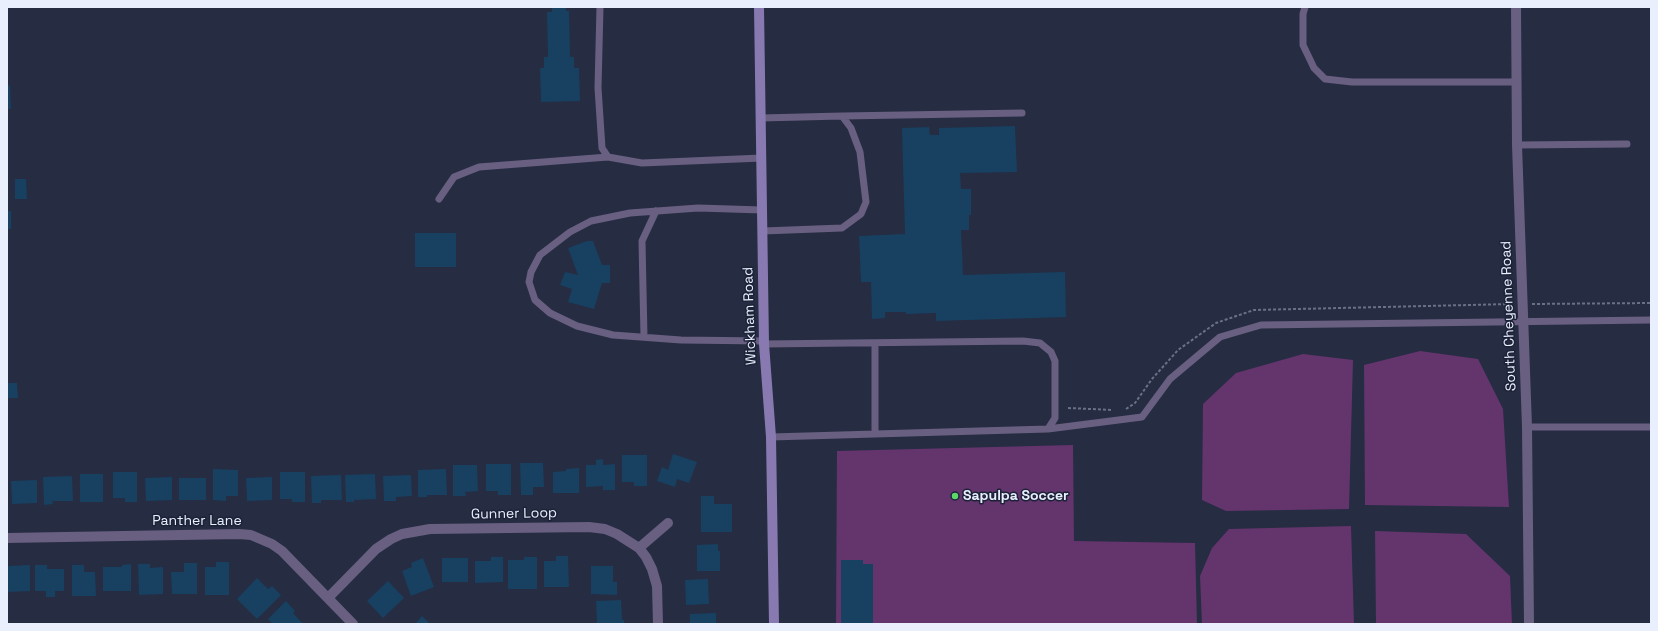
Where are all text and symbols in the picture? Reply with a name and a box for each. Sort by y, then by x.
street label: South Cheyenne Road [1498,240,1520,392]
street label: Wickham Road [740,267,760,365]
place label: Sapulpa Soccer [963,488,1069,504]
marker: Sapulpa Soccer [950,491,960,501]
street label: Gunner Loop [471,505,557,523]
street label: Panther Lane [152,513,242,529]

